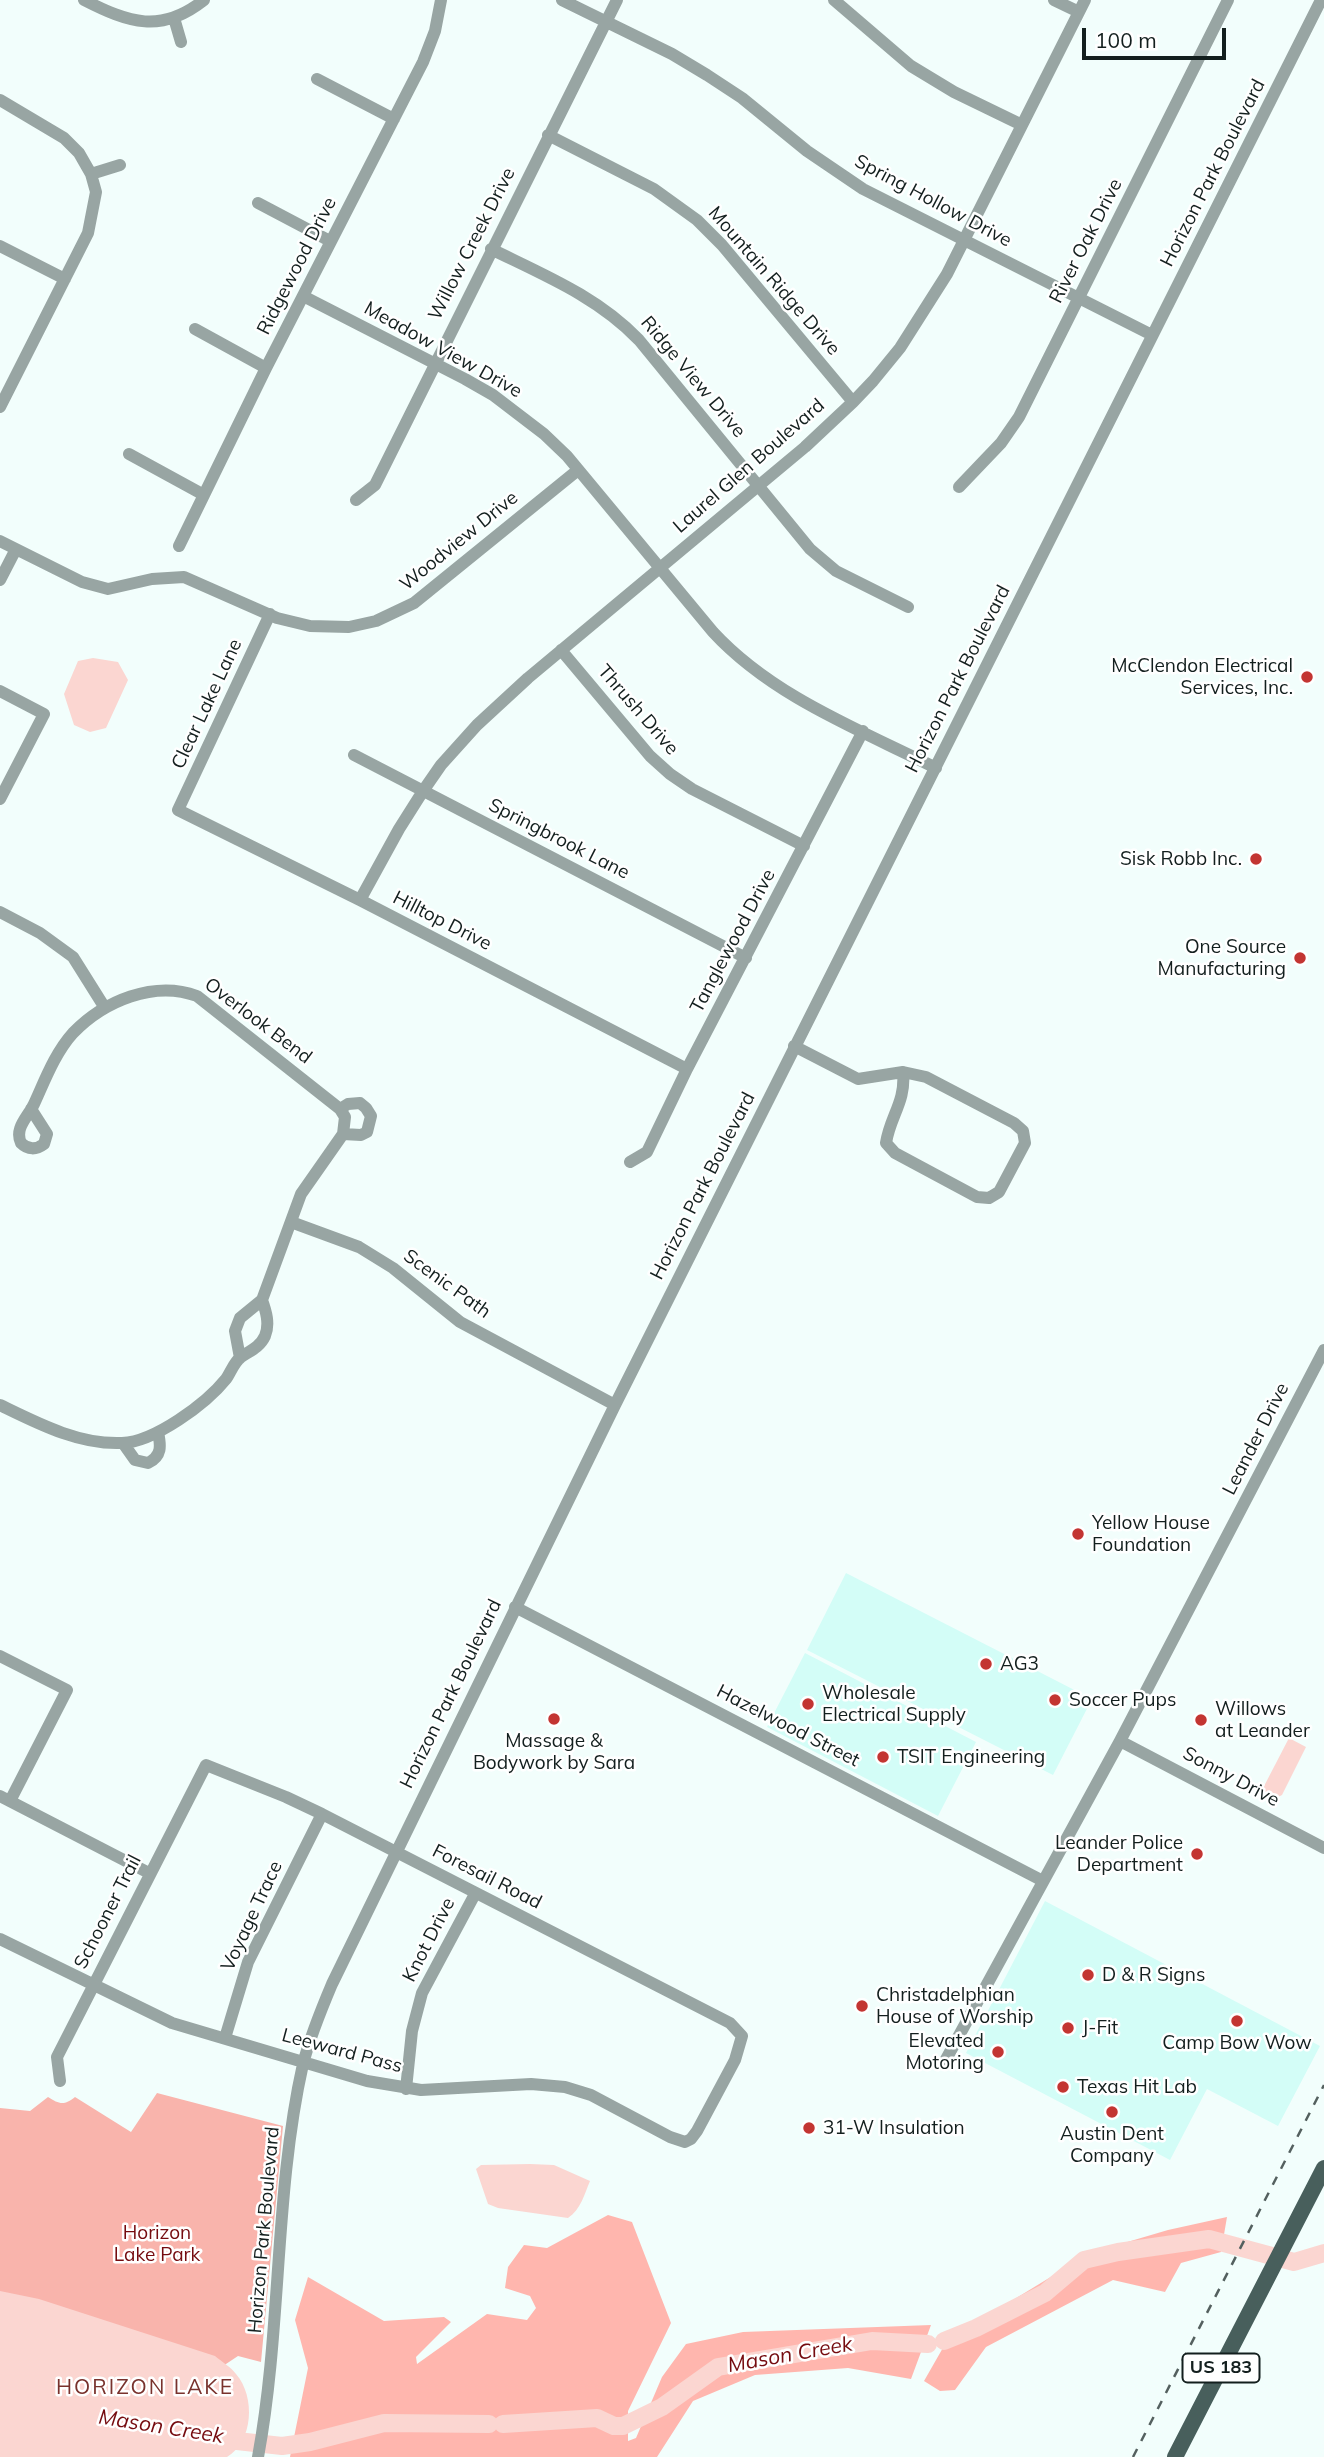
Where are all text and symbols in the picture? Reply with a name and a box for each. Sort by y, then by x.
scale bar [1086,14,1230,58]
text: 100 m [1095,27,1157,53]
street label: Horizon Park Boulevard [1156,75,1270,271]
street label: Spring Hollow Drive [851,150,1015,252]
street label: Willow Creek Drive [424,164,520,324]
street label: River Oak Drive [1045,175,1127,307]
street label: Ridgewood Drive [253,194,341,338]
street label: Mountain Ridge Drive [703,202,845,360]
street label: Meadow View Drive [360,297,526,403]
street label: Ridge View Drive [636,312,750,442]
street label: Laurel Glen Boulevard [669,394,829,538]
street label: Woodview Drive [395,486,523,596]
street label: Horizon Park Boulevard [901,581,1015,777]
street label: Clear Lake Lane [167,635,247,773]
place label: McClendon Electrical Services, Inc. [1111,655,1293,699]
street label: Thrush Drive [593,660,683,760]
marker: McClendon Electrical Services, Inc. [1299,669,1315,685]
street label: Springbrook Lane [485,794,633,884]
place label: Sisk Robb Inc. [1120,848,1242,870]
marker: Sisk Robb Inc. [1248,851,1264,867]
street label: Tanglewood Drive [686,865,780,1017]
street label: Hilltop Drive [389,886,495,956]
place label: One Source Manufacturing [1157,936,1286,980]
marker: One Source Manufacturing [1292,950,1308,966]
street label: Overlook Bend [200,973,316,1069]
street label: Horizon Park Boulevard [646,1088,760,1284]
street label: Scenic Path [399,1245,495,1323]
street label: Leander Drive [1218,1379,1294,1499]
place label: Yellow House Foundation [1092,1512,1210,1556]
marker: Yellow House Foundation [1070,1526,1086,1542]
street label: Horizon Park Boulevard [395,1596,507,1792]
place label: AG3 [1000,1653,1039,1675]
marker: AG3 [978,1656,994,1672]
street label: Hazelwood Street [713,1680,863,1772]
place label: Wholesale Electrical Supply [822,1682,966,1726]
place label: Soccer Pups [1069,1689,1176,1711]
marker: Soccer Pups [1047,1692,1063,1708]
marker: Wholesale Electrical Supply [800,1696,816,1712]
place label: Willows at Leander [1215,1698,1310,1742]
marker: Massage & Bodywork by Sara [546,1711,562,1727]
marker: Willows at Leander [1193,1712,1209,1728]
place label: Massage & Bodywork by Sara [473,1730,635,1774]
street label: Sonny Drive [1179,1742,1283,1812]
place label: TSIT Engineering [897,1746,1045,1768]
marker: TSIT Engineering [875,1749,891,1765]
place label: Leander Police Department [1055,1832,1183,1876]
street label: Foresail Road [429,1840,545,1914]
marker: Leander Police Department [1189,1846,1205,1862]
street label: Schooner Trail [70,1851,146,1973]
street label: Voyage Trace [217,1857,287,1975]
street label: Knot Drive [398,1894,460,1986]
place label: D & R Signs [1102,1964,1205,1986]
marker: D & R Signs [1080,1967,1096,1983]
place label: Christadelphian House of Worship [876,1984,1033,2028]
marker: Christadelphian House of Worship [854,1998,870,2014]
marker: Camp Bow Wow [1229,2013,1245,2029]
place label: J-Fit [1082,2017,1118,2039]
marker: J-Fit [1060,2020,1076,2036]
street label: Leeward Pass [279,2024,405,2078]
place label: Elevated Motoring [906,2030,984,2074]
place label: Camp Bow Wow [1162,2032,1312,2054]
marker: Elevated Motoring [990,2044,1006,2060]
place label: Texas Hit Lab [1077,2076,1197,2098]
marker: Texas Hit Lab [1055,2079,1071,2095]
marker: Austin Dent Company [1104,2104,1120,2120]
place label: 31-W Insulation [823,2117,965,2139]
marker: 31-W Insulation [801,2120,817,2136]
place label: Austin Dent Company [1060,2123,1164,2167]
street label: Horizon Park Boulevard [244,2126,284,2334]
park label: Horizon Lake Park [114,2222,200,2266]
water label: Mason Creek [726,2332,854,2378]
road number: US 183 [1182,2354,1260,2382]
district label: HORIZON LAKE [58,2375,232,2401]
water label: Mason Creek [97,2405,225,2449]

